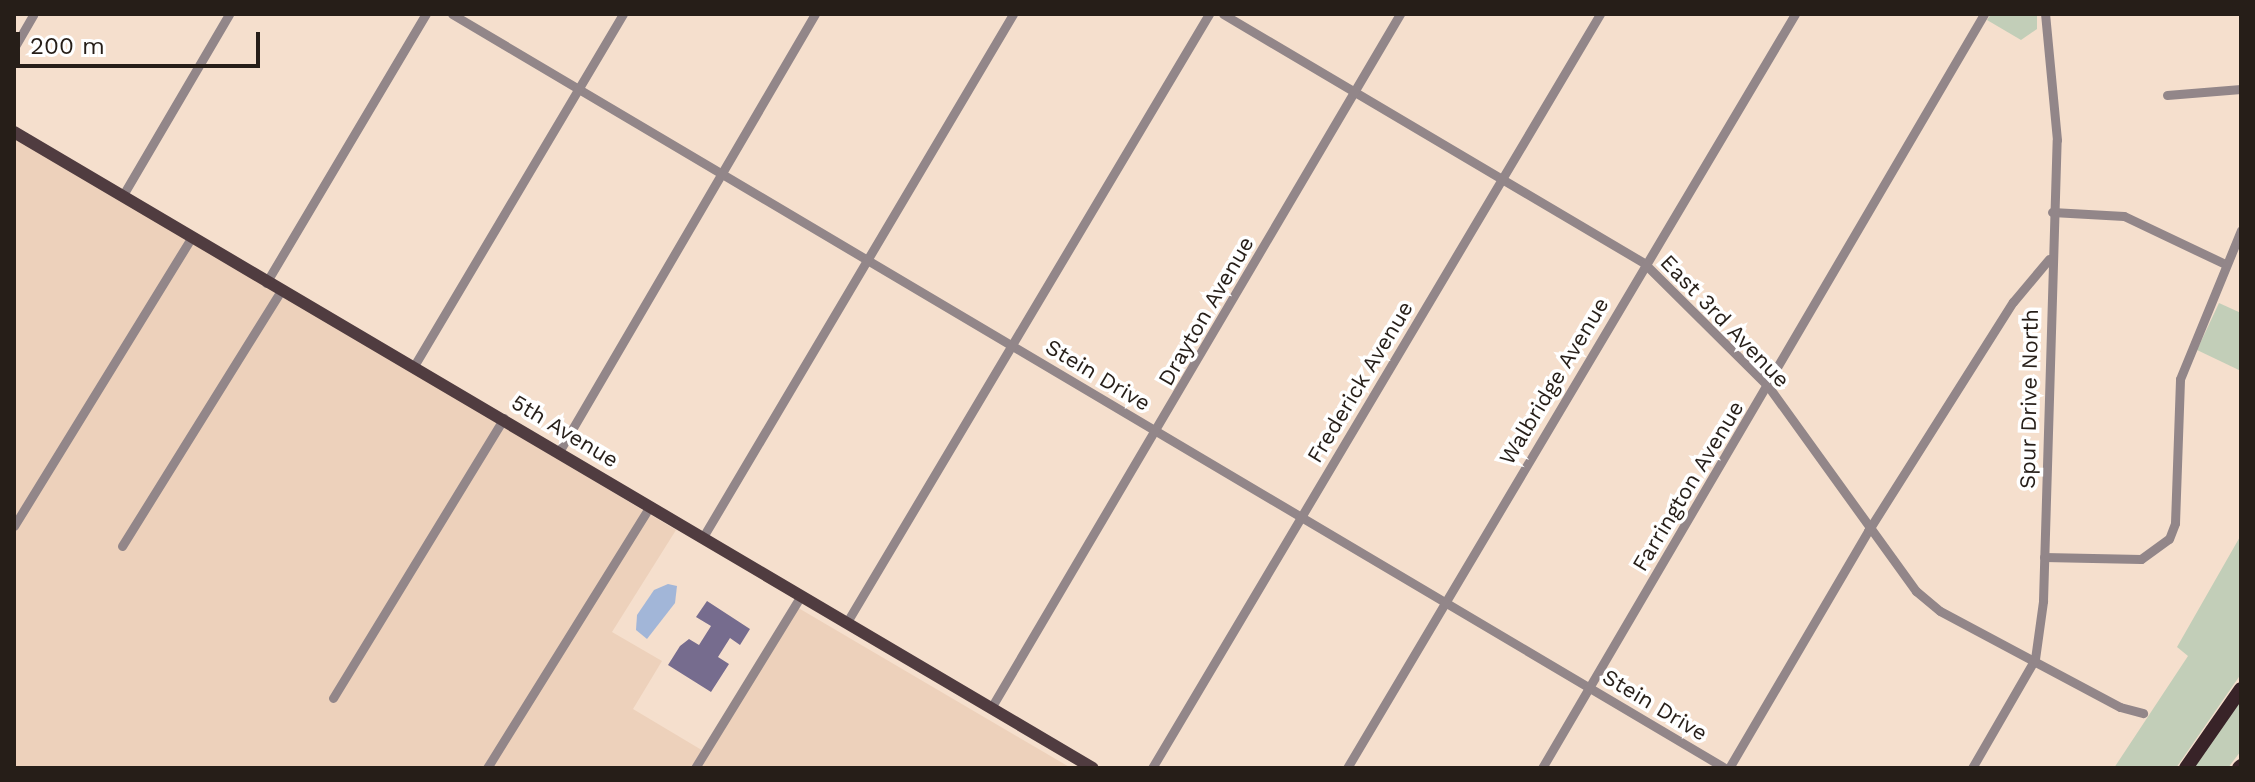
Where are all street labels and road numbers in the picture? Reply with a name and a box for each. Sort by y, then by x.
street label: Drayton Avenue [1152,231,1260,391]
street label: East 3rd Avenue [1655,249,1795,393]
street label: Walbridge Avenue [1493,292,1615,470]
street label: Frederick Avenue [1301,296,1419,468]
street label: Spur Drive North [2014,309,2044,489]
street label: Stein Drive [1041,333,1155,417]
street label: 5th Avenue [506,389,624,473]
street label: Farrington Avenue [1626,396,1750,576]
street label: Stein Drive [1598,663,1712,747]

